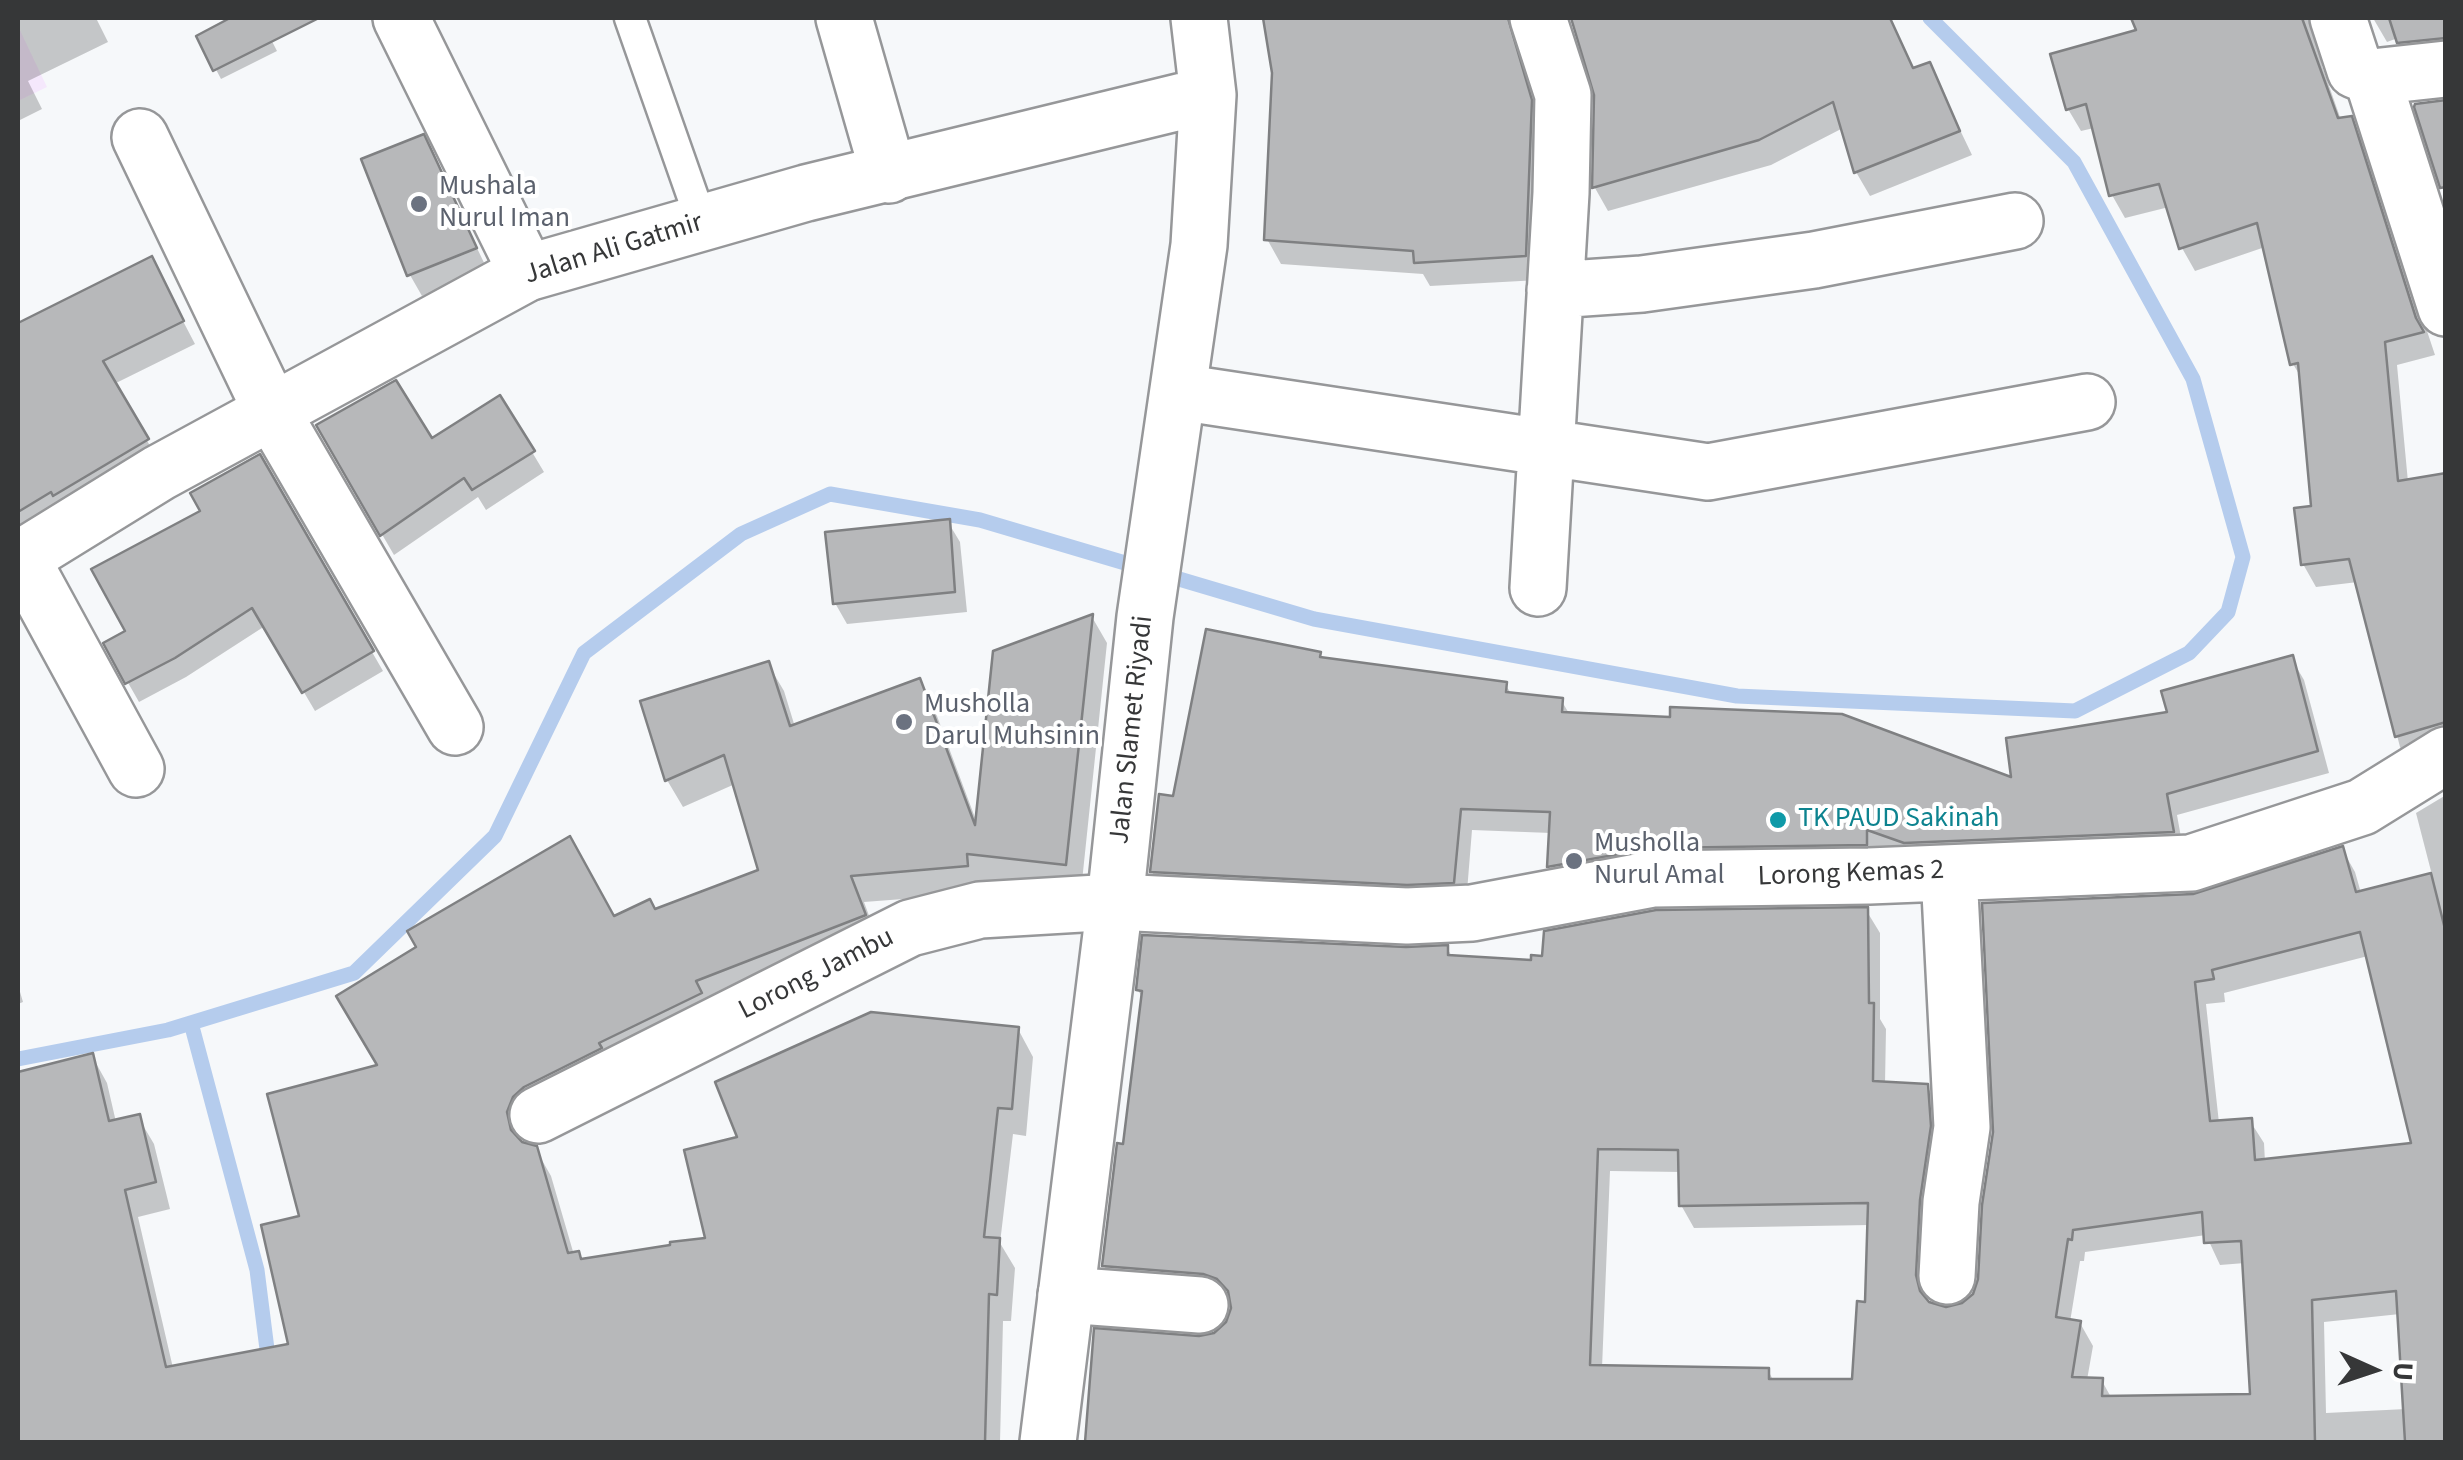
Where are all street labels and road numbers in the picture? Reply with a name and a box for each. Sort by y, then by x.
street label: Jalan Ali Gatmir [521,207,707,293]
street label: Jalan Slamet Riyadi [1104,614,1162,846]
street label: Lorong Kemas 2 [1757,855,1945,895]
street label: Lorong Jambu [734,922,900,1028]

